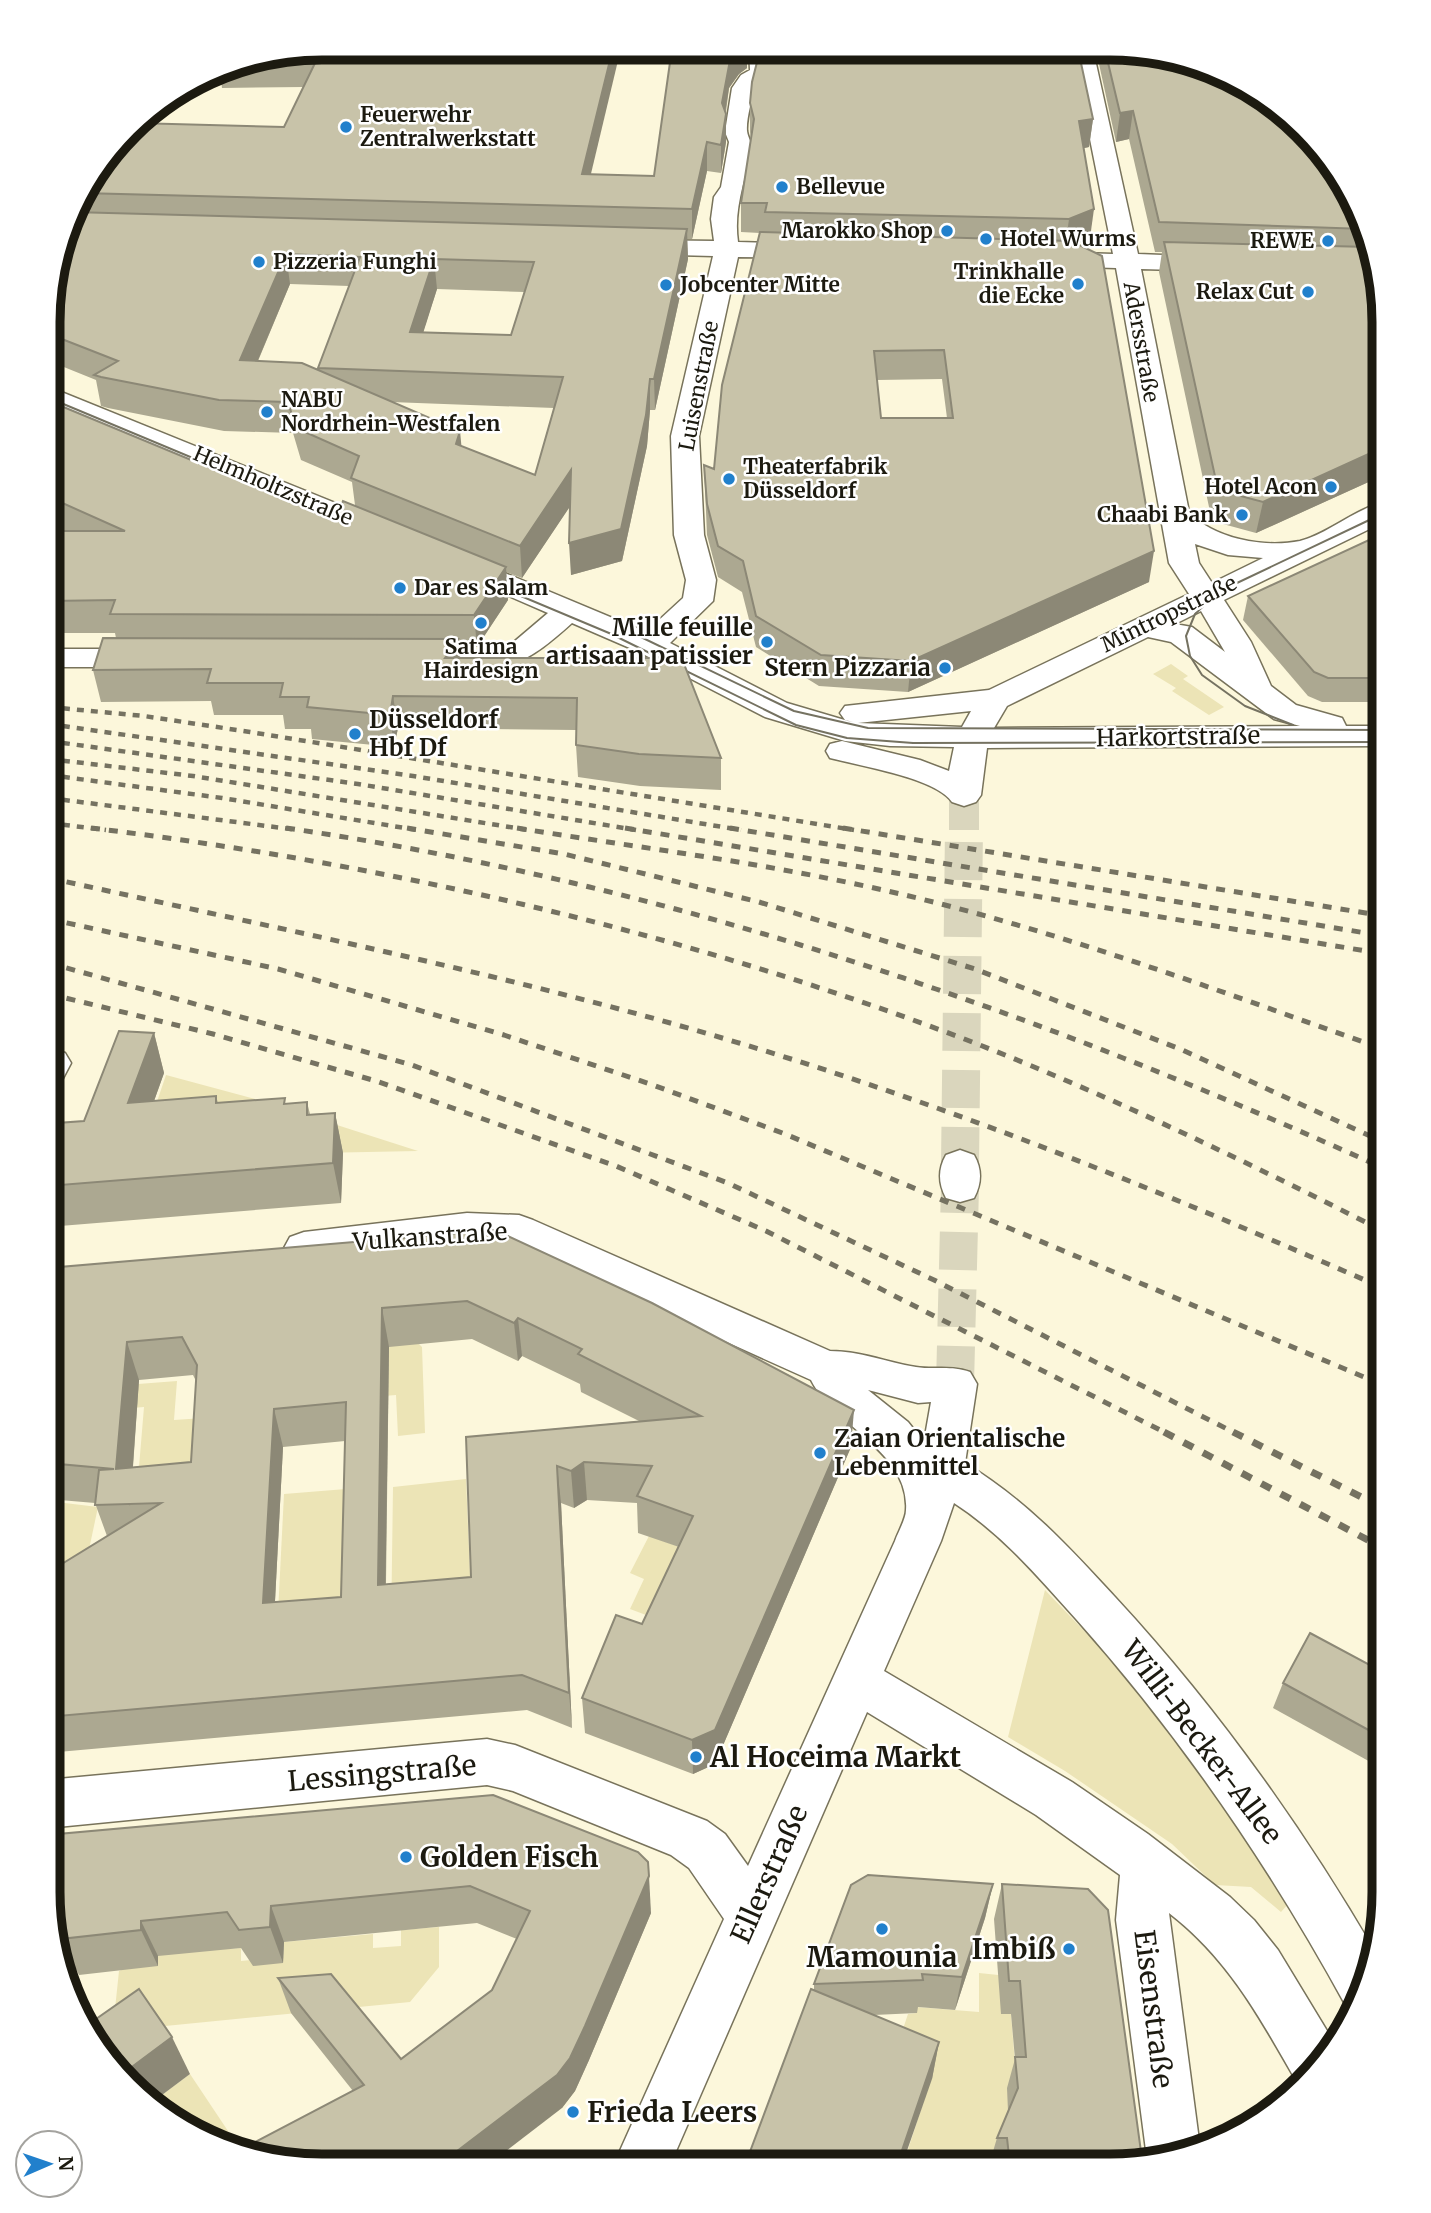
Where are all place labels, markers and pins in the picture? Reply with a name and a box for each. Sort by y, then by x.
place label: Feuerwehr Zentralwerkstatt [360,101,536,152]
marker: Feuerwehr Zentralwerkstatt [338,119,354,135]
place label: Bellevue [796,173,885,200]
marker: Bellevue [774,179,790,195]
place label: Marokko Shop [781,217,933,244]
marker: Marokko Shop [939,223,955,239]
place label: Hotel Wurms [1000,225,1137,252]
place label: REWE [1250,227,1314,254]
marker: Hotel Wurms [978,231,994,247]
marker: REWE [1320,233,1336,249]
place label: Pizzeria Funghi [273,248,437,275]
marker: Pizzeria Funghi [251,254,267,270]
place label: Trinkhalle die Ecke [954,258,1064,309]
place label: Jobcenter Mitte [679,271,840,298]
marker: Trinkhalle die Ecke [1070,276,1086,292]
marker: Jobcenter Mitte [658,277,674,293]
place label: Relax Cut [1196,278,1295,305]
marker: Relax Cut [1300,284,1316,300]
place label: NABU Nordrhein-Westfalen [281,386,500,437]
marker: NABU Nordrhein-Westfalen [259,404,275,420]
place label: Theaterfabrik Düsseldorf [743,453,888,504]
marker: Theaterfabrik Düsseldorf [721,471,737,487]
place label: Hotel Acon [1204,473,1317,500]
marker: Hotel Acon [1323,479,1339,495]
place label: Chaabi Bank [1097,501,1228,528]
marker: Chaabi Bank [1234,507,1250,523]
place label: Dar es Salam [414,574,548,601]
marker: Dar es Salam [392,580,408,596]
place label: Mille feuille artisaan patissier [546,612,753,671]
marker: Satima Hairdesign [473,615,489,631]
place label: Satima Hairdesign [424,633,538,684]
marker: Mille feuille artisaan patissier [759,634,775,650]
place label: Stern Pizzaria [764,652,931,683]
marker: Stern Pizzaria [937,660,953,676]
place label: Düsseldorf Hbf Df [369,704,500,763]
marker: Düsseldorf Hbf Df [347,726,363,742]
place label: Zaian Orientalische Lebenmittel [834,1423,1065,1482]
marker: Zaian Orientalische Lebenmittel [812,1445,828,1461]
place label: Al Hoceima Markt [709,1739,961,1775]
marker: Al Hoceima Markt [688,1749,704,1765]
place label: Golden Fisch [420,1839,599,1875]
marker: Golden Fisch [398,1849,414,1865]
marker: Mamounia [874,1921,890,1937]
place label: Imbiß [972,1931,1055,1967]
place label: Mamounia [807,1939,958,1975]
marker: Imbiß [1061,1941,1077,1957]
place label: Frieda Leers [587,2094,757,2130]
marker: Frieda Leers [565,2104,581,2120]

